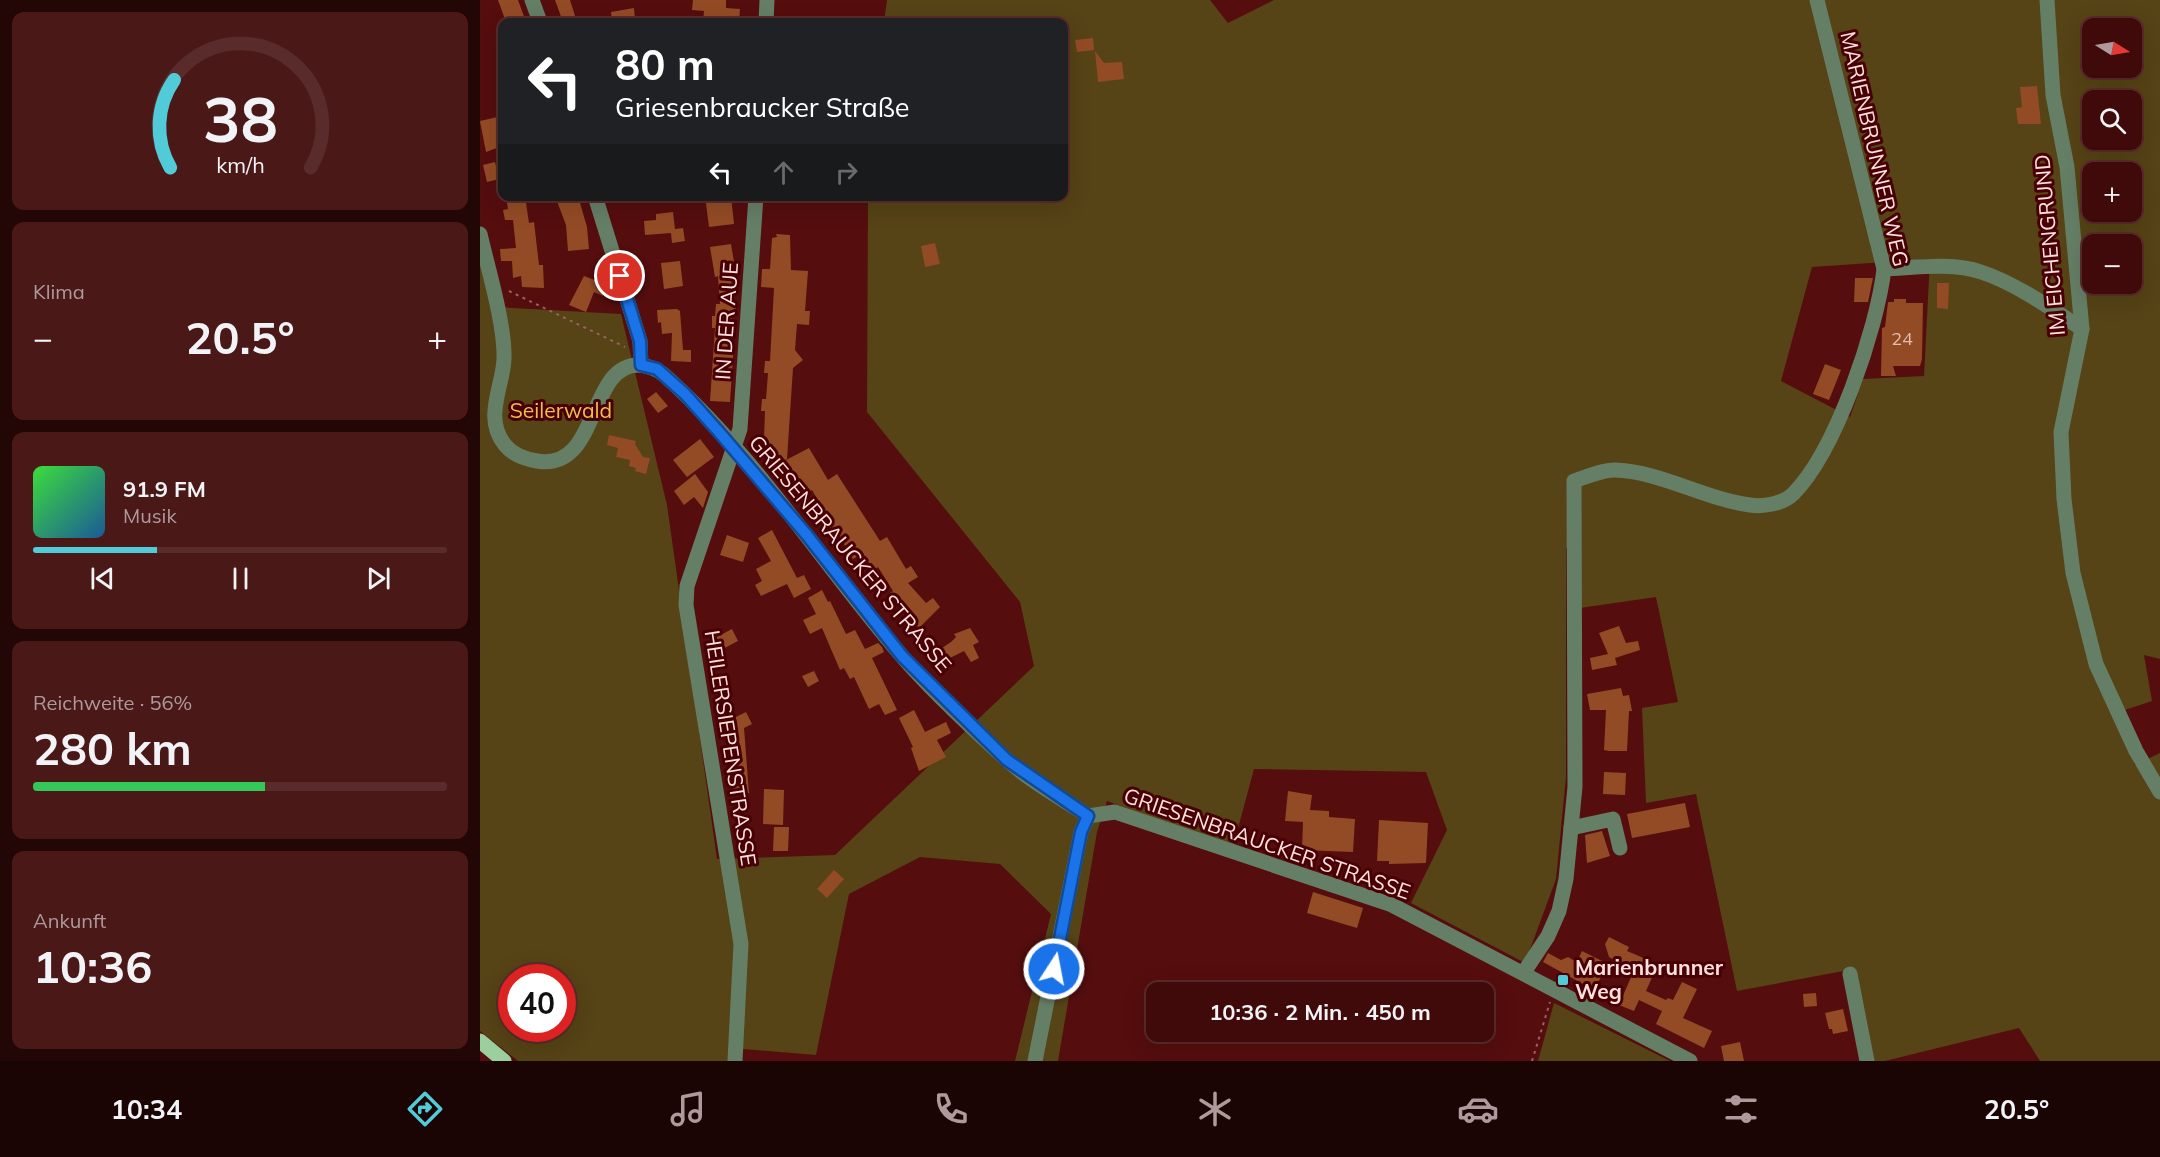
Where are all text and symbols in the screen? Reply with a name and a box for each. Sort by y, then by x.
north arrow [2082,18,2142,78]
map controls [2082,18,2142,294]
street label: MARIENBRUNNER WEG [1835,29,1915,269]
text: 80 m [615,38,715,91]
icon: left [516,42,594,120]
text: 38 [203,79,277,158]
text: Griesenbraucker Straße [615,90,910,124]
button: search [2082,90,2142,150]
text: km/h [216,151,264,178]
street label: IM EICHENGRUND [2028,153,2070,337]
icon: left [704,156,737,189]
icon: ahead [767,156,800,189]
icon: right [830,156,863,189]
button: + [2082,162,2142,222]
button: − [2082,234,2142,294]
pin [594,250,645,301]
icon: arrive [603,259,636,292]
street label: IN DER AUE [709,261,743,381]
text: Klima [33,279,85,304]
text: 20.5° [185,309,295,365]
text: − [33,317,53,358]
text: + [427,317,447,358]
house number: 24 [1891,327,1913,350]
park label: Seilerwald [510,397,612,423]
street label: GRIESENBRAUCKER STRASSE [744,430,958,677]
text: 91.9 FM [123,475,206,503]
text: Musik [123,503,177,528]
icon: previous [86,562,119,595]
icon: pause [224,562,257,595]
icon: next [362,562,395,595]
street label: HEILERSIEPENSTRASSE [700,628,762,868]
text: Reichweite · 56% [33,690,192,715]
text: 280 km [33,720,192,776]
street label: GRIESENBRAUCKER STRASSE [1121,782,1414,904]
text: Ankunft [33,908,106,933]
position arrow [1022,937,1086,1001]
text: 10:36 [33,938,152,994]
place label: Marienbrunner Weg [1575,954,1724,1004]
speed limit sign: 40 [498,964,576,1042]
marker: Marienbrunner Weg [1556,973,1570,987]
text: 10:36 · 2 Min. · 450 m [1209,998,1431,1026]
icon: directions [404,1088,446,1130]
icon: music [667,1088,709,1130]
icon: phone [930,1088,972,1130]
icon: climate [1194,1088,1236,1130]
icon: car [1457,1088,1499,1130]
icon: filters [1720,1088,1762,1130]
text: 10:34 [111,1092,182,1126]
text: 20.5° [1984,1092,2049,1126]

